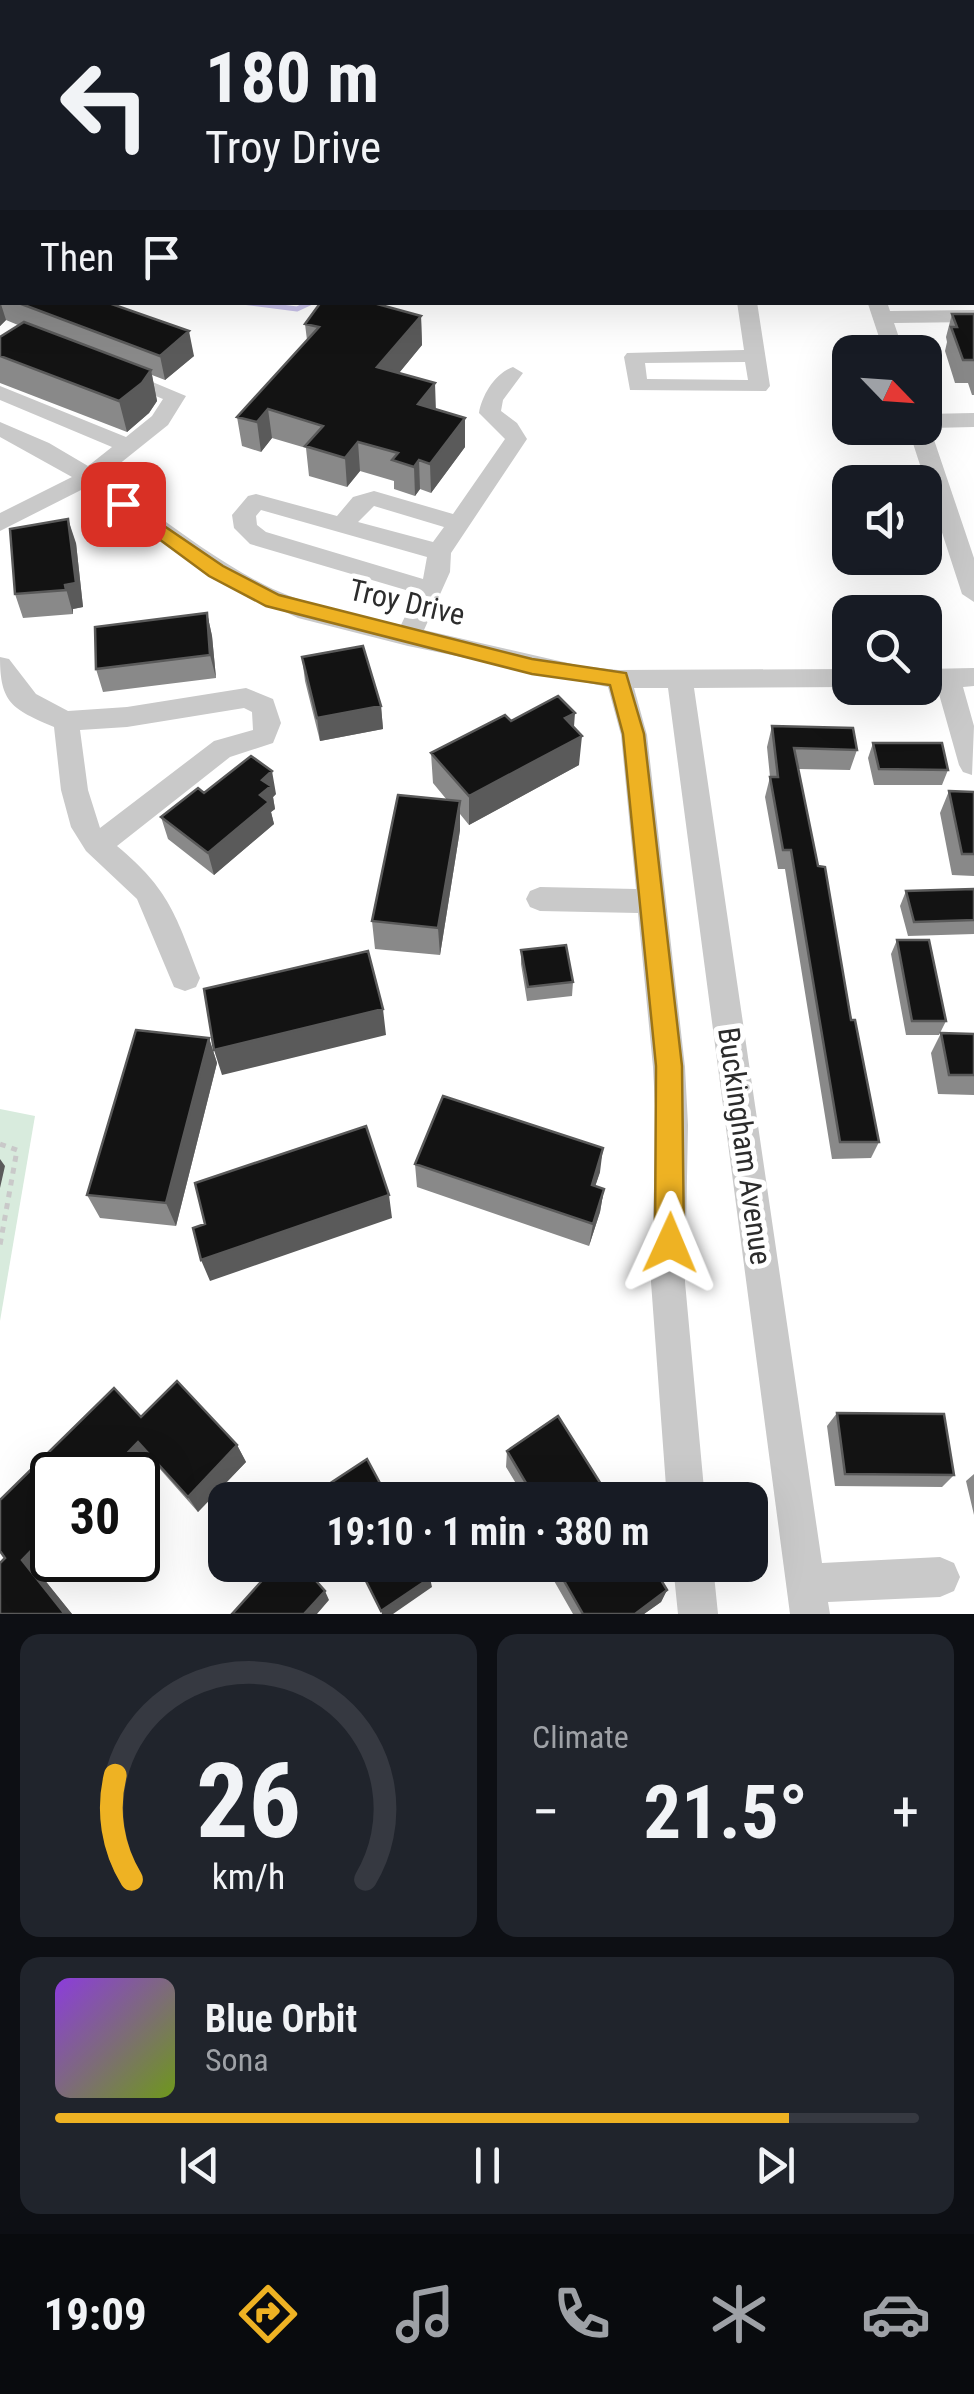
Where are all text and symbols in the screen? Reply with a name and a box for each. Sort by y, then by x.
text: 180 m [205,37,379,119]
icon: left [40,40,170,170]
text: Troy Drive [205,121,381,174]
icon: arrive [134,230,189,285]
text: Then [40,236,114,280]
north arrow [832,335,942,445]
map controls [832,335,942,705]
pin [81,462,166,547]
button: sound [832,465,942,575]
icon: arrive [96,477,151,532]
street label: Troy Drive [346,572,468,632]
button: search [832,595,942,705]
street label: Buckingham Avenue [711,1025,779,1267]
position arrow [618,1191,722,1295]
speed limit sign: 30 [30,1452,160,1582]
text: 19:10 · 1 min · 380 m [327,1510,649,1554]
text: Climate [532,1718,629,1756]
text: 26 [196,1741,301,1862]
text: 21.5° [643,1768,808,1856]
text: − [532,1780,560,1844]
text: + [892,1780,919,1844]
text: km/h [212,1856,285,1898]
text: Blue Orbit [205,1997,357,2041]
text: Sona [205,2041,268,2079]
icon: previous [172,2138,227,2193]
icon: pause [460,2138,515,2193]
icon: next [748,2138,803,2193]
icon: directions [233,2279,303,2349]
icon: music [390,2279,460,2349]
icon: phone [547,2279,617,2349]
icon: climate [704,2279,774,2349]
icon: car [861,2279,931,2349]
text: 19:09 [43,2288,147,2341]

